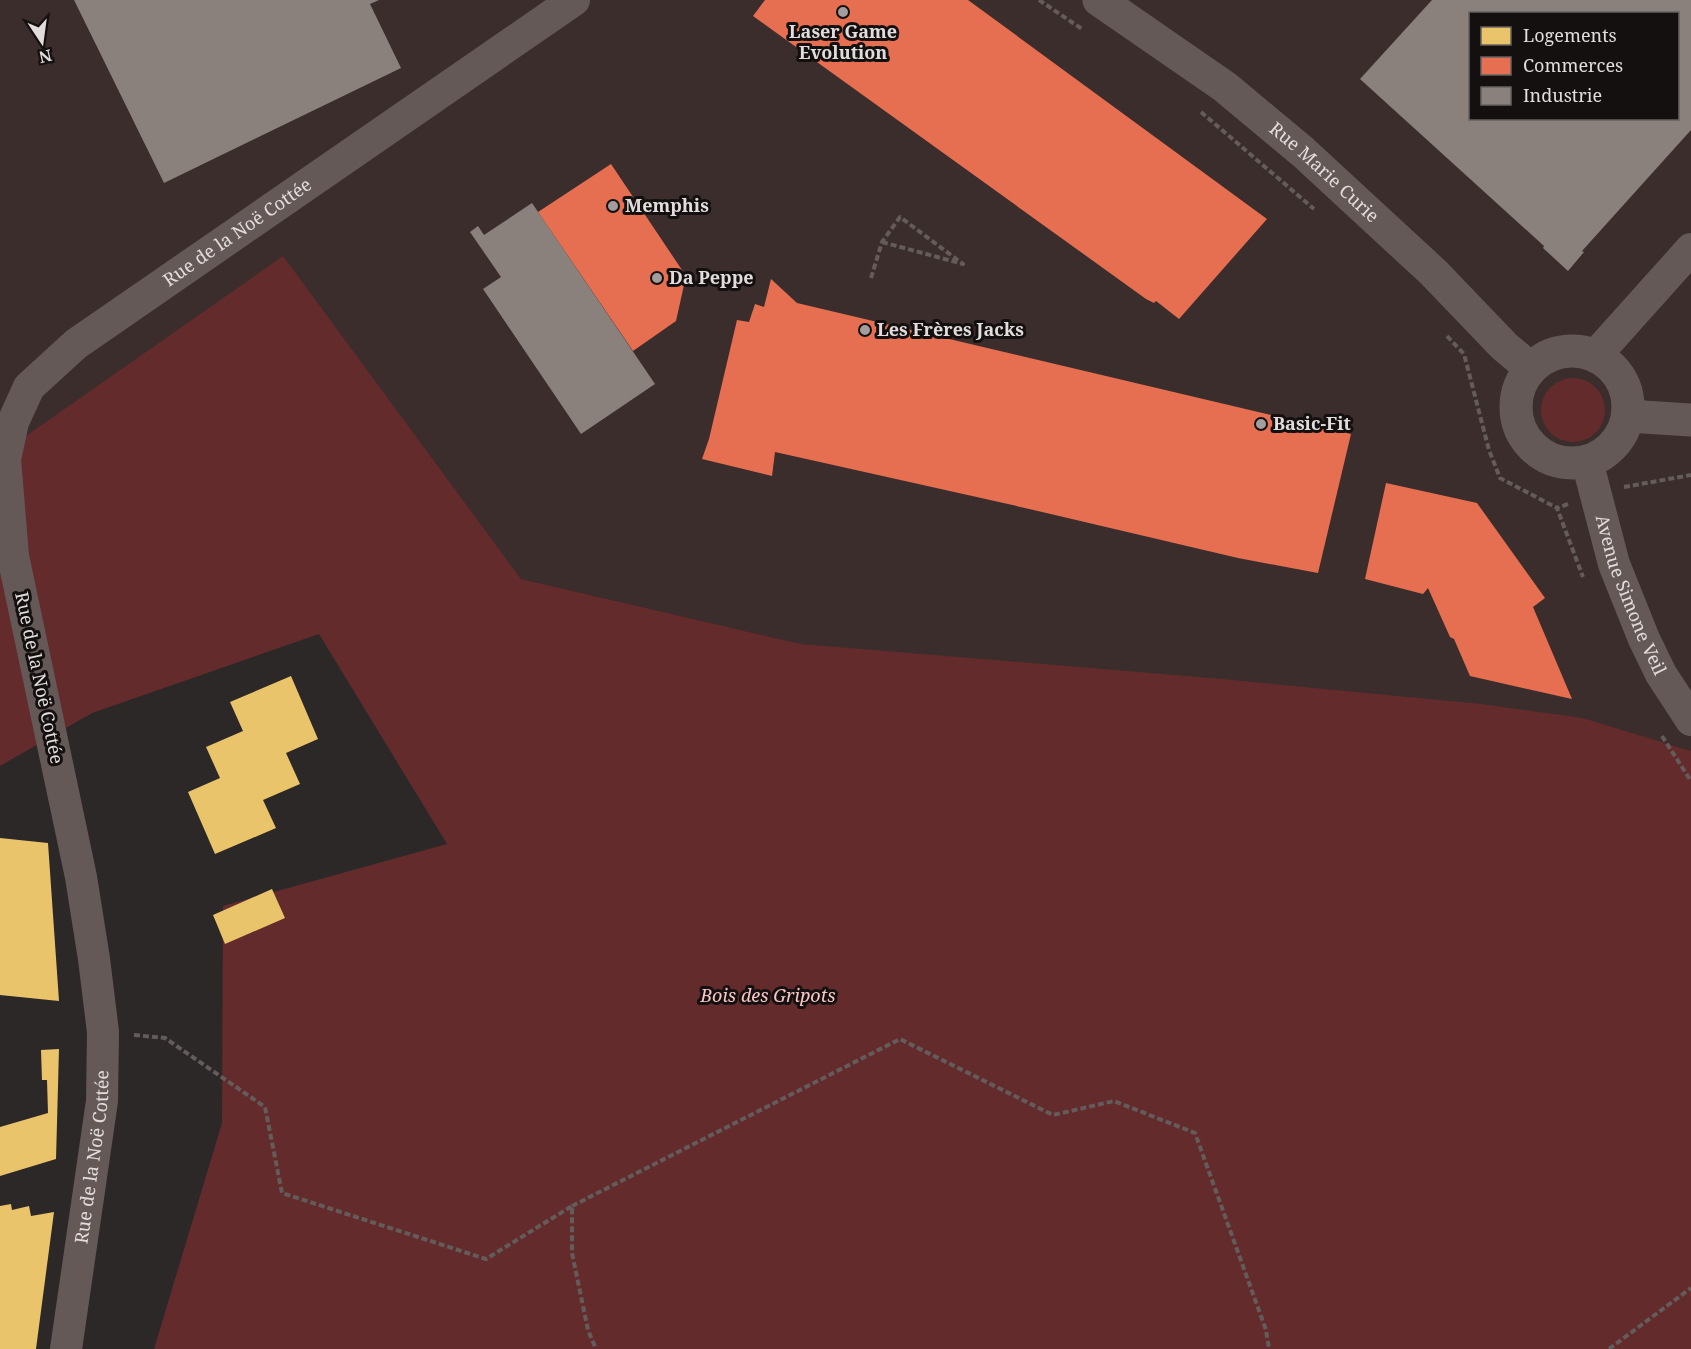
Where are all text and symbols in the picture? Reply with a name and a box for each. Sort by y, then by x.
marker: Laser Game Evolution [836,5,850,19]
north arrow [12,12,72,72]
legend [1469,12,1679,120]
place label: Laser Game Evolution [789,19,897,64]
text: Logements [1523,23,1617,47]
text: N [36,44,54,69]
text: Commerces [1523,53,1623,77]
text: Industrie [1523,83,1602,107]
street label: Rue Marie Curie [1265,116,1385,227]
street label: Rue de la Noë Cottée [158,172,316,291]
place label: Memphis [625,193,709,217]
marker: Memphis [606,199,620,213]
place label: Da Peppe [669,265,754,289]
marker: Da Peppe [650,271,664,285]
place label: Les Frères Jacks [877,317,1024,341]
marker: Les Frères Jacks [858,323,872,337]
place label: Basic-Fit [1273,411,1351,435]
marker: Basic-Fit [1254,417,1268,431]
street label: Avenue Simone Veil [1591,512,1673,679]
street label: Rue de la Noë Cottée [10,590,70,766]
park label: Bois des Gripots [699,983,836,1007]
street label: Rue de la Noë Cottée [68,1070,113,1245]

